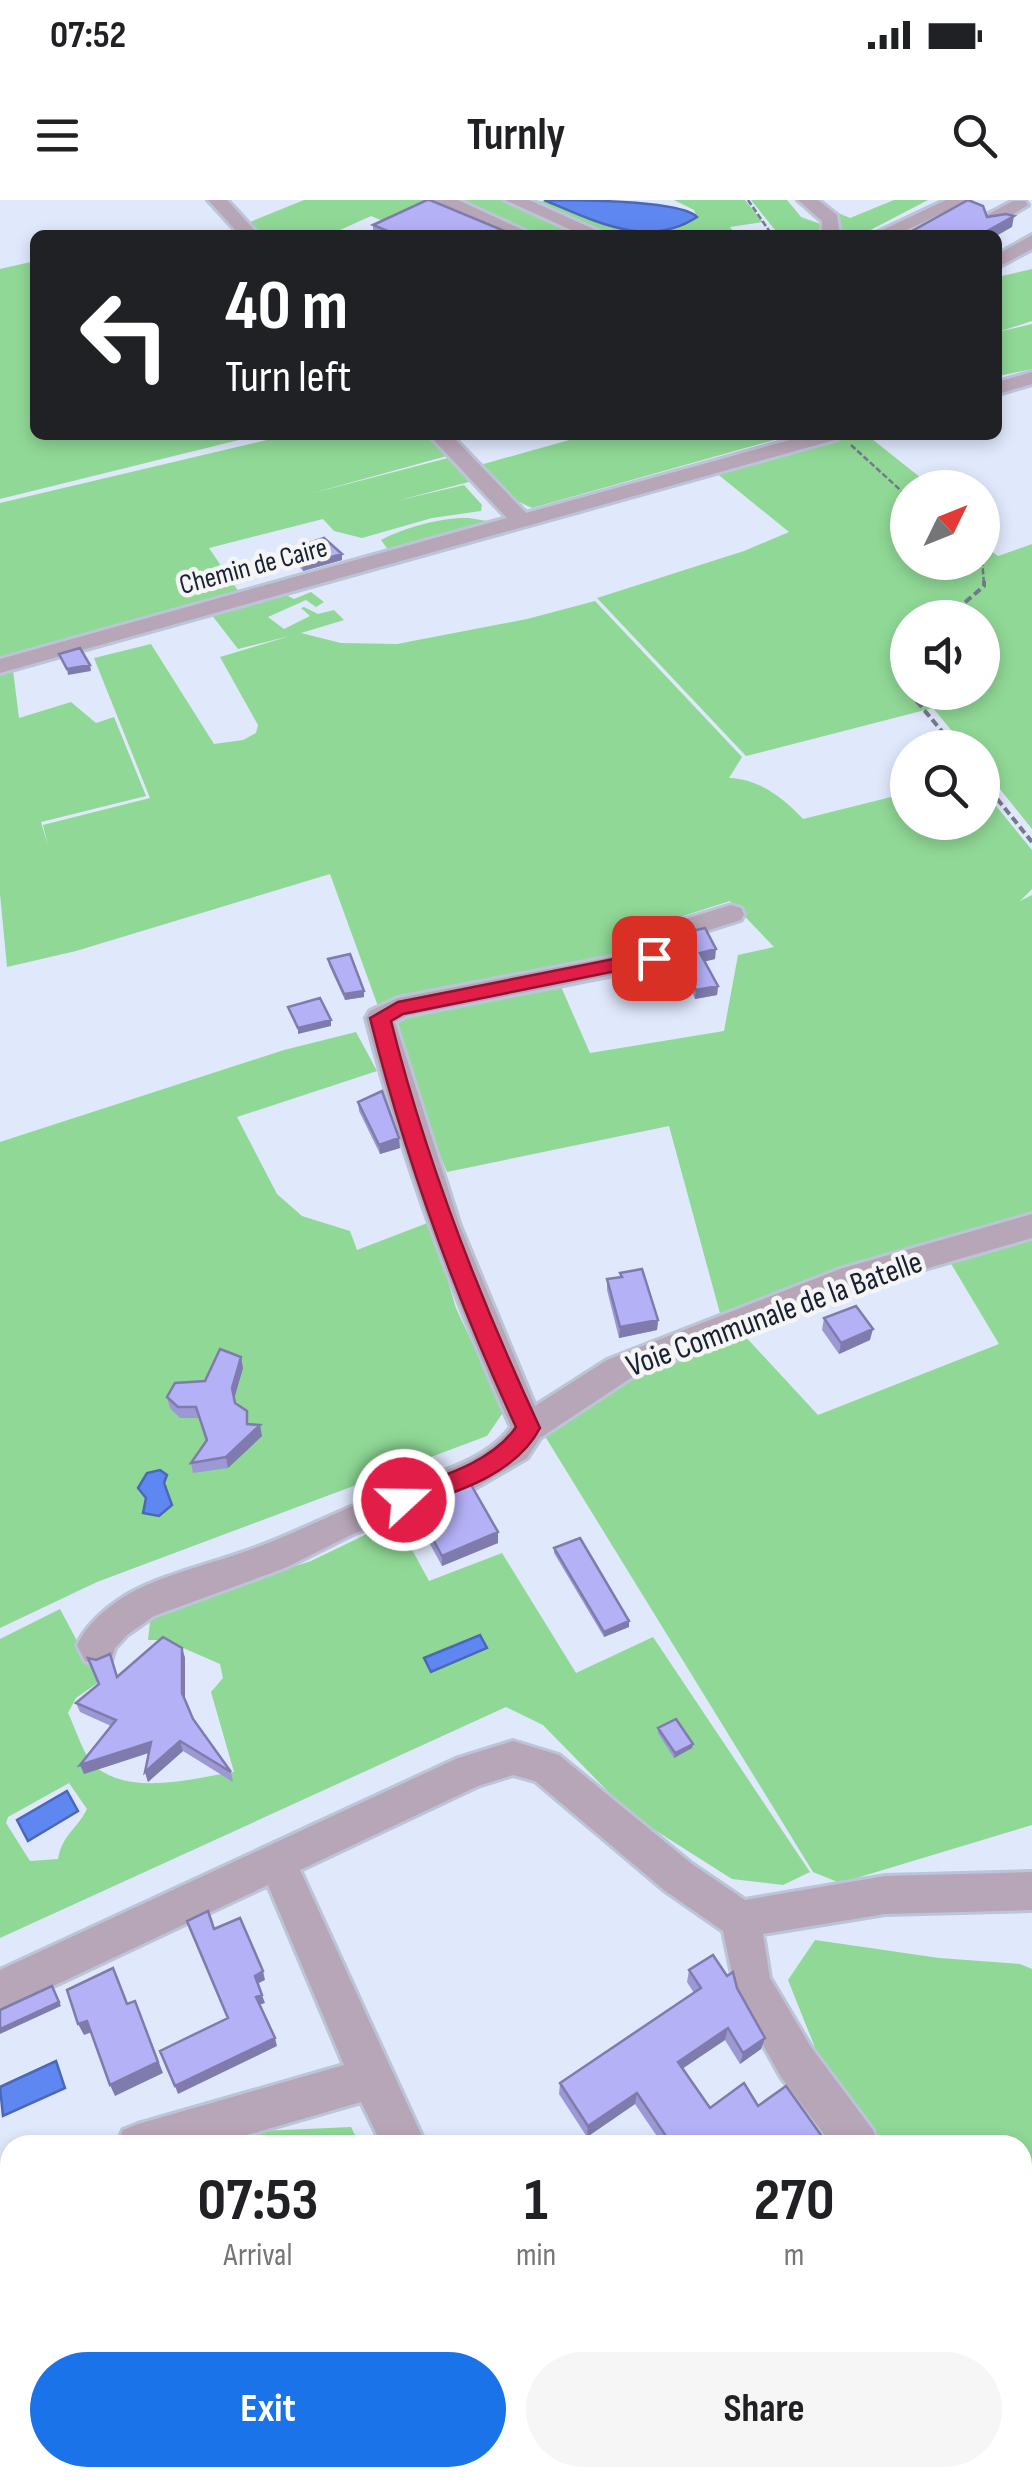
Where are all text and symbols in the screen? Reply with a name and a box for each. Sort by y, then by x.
text: 07:52 [50,13,126,58]
icon: menu [30,108,85,163]
text: Turnly [467,108,565,163]
icon: search [947,108,1002,163]
text: 40 m [225,265,348,349]
icon: left [60,270,190,400]
text: Turn left [225,350,351,405]
north arrow [890,470,1000,580]
map controls [890,470,1000,840]
street label: Chemin de Caire [176,531,331,602]
button: sound [890,600,1000,710]
button: search [890,730,1000,840]
pin [612,916,697,1001]
icon: arrive [627,931,682,986]
street label: Voie Communale de la Batelle [621,1243,928,1386]
position arrow [352,1448,456,1552]
text: 07:53 [197,2165,318,2237]
text: 1 [524,2165,548,2237]
text: 270 [754,2165,834,2237]
text: Arrival [224,2236,292,2275]
text: min [516,2236,556,2275]
text: m [784,2236,804,2275]
button: Exit [30,2352,506,2467]
button: Share [526,2352,1002,2467]

